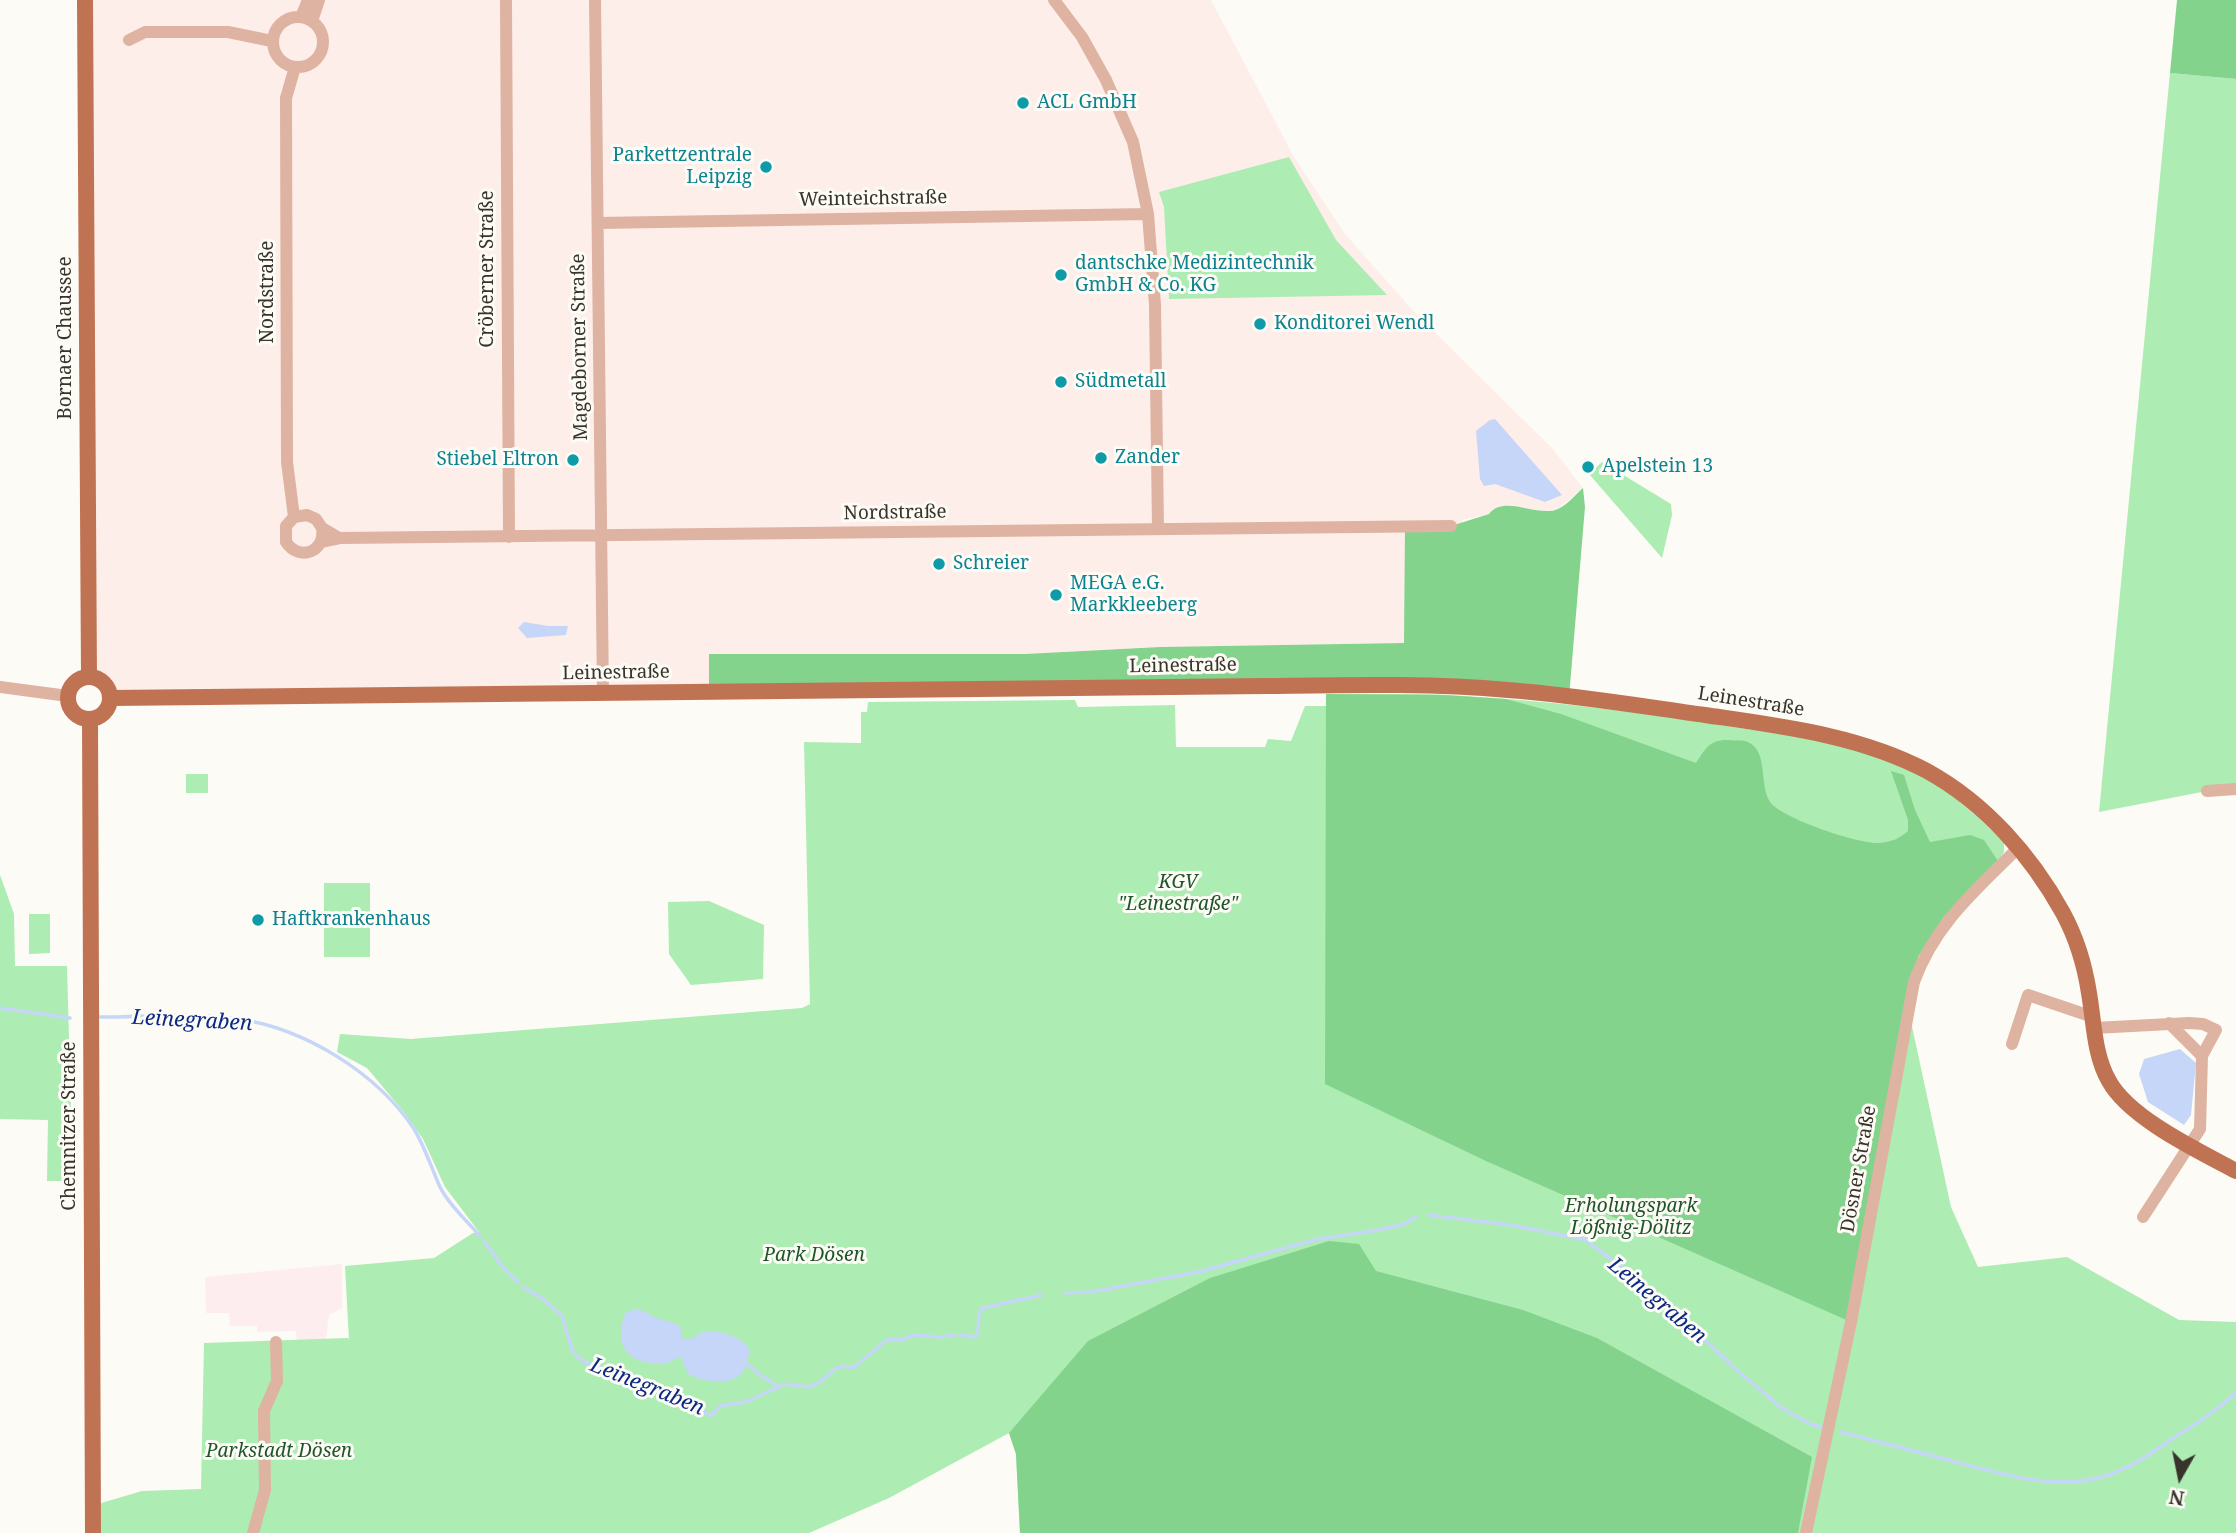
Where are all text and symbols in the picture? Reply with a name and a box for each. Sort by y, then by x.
place label: ACL GmbH [1037,92,1137,114]
marker: ACL GmbH [1015,95,1031,111]
place label: Parkettzentrale Leipzig [612,145,752,189]
marker: Parkettzentrale Leipzig [758,159,774,175]
street label: Weinteichstraße [799,186,947,212]
street label: Cröberner Straße [477,190,499,348]
street label: Nordstraße [257,240,279,344]
street label: Magdeborner Straße [567,253,593,441]
place label: dantschke Medizintechnik GmbH & Co. KG [1075,253,1314,297]
street label: Bornaer Chaussee [55,256,77,420]
marker: dantschke Medizintechnik GmbH & Co. KG [1053,267,1069,283]
place label: Konditorei Wendl [1274,313,1434,335]
marker: Konditorei Wendl [1252,316,1268,332]
place label: Südmetall [1075,371,1166,393]
marker: Südmetall [1053,374,1069,390]
place label: Zander [1115,447,1180,469]
place label: Stiebel Eltron [436,449,559,471]
marker: Zander [1093,450,1109,466]
marker: Stiebel Eltron [565,452,581,468]
place label: Apelstein 13 [1602,456,1713,478]
marker: Apelstein 13 [1580,459,1596,475]
street label: Nordstraße [843,501,947,525]
place label: Schreier [953,553,1029,575]
marker: Schreier [931,556,947,572]
place label: MEGA e.G. Markkleeberg [1070,573,1197,617]
marker: MEGA e.G. Markkleeberg [1048,587,1064,603]
street label: Leinestraße [1129,654,1237,678]
street label: Leinestraße [562,661,670,685]
street label: Leinestraße [1696,682,1806,722]
park label: KGV "Leinestraße" [1118,872,1238,916]
place label: Haftkrankenhaus [272,909,431,931]
marker: Haftkrankenhaus [250,912,266,928]
water label: Leinegraben [131,1005,253,1037]
street label: Chemnitzer Straße [59,1041,81,1211]
street label: Dösner Straße [1837,1104,1881,1234]
park label: Erholungspark Lößnig-Dölitz [1565,1196,1697,1240]
park label: Park Dösen [763,1245,865,1267]
water label: Leinegraben [1603,1253,1711,1349]
water label: Leinegraben [586,1353,708,1421]
park label: Parkstadt Dösen [206,1441,352,1463]
north arrow [2145,1442,2215,1512]
text: N [2167,1484,2186,1512]

